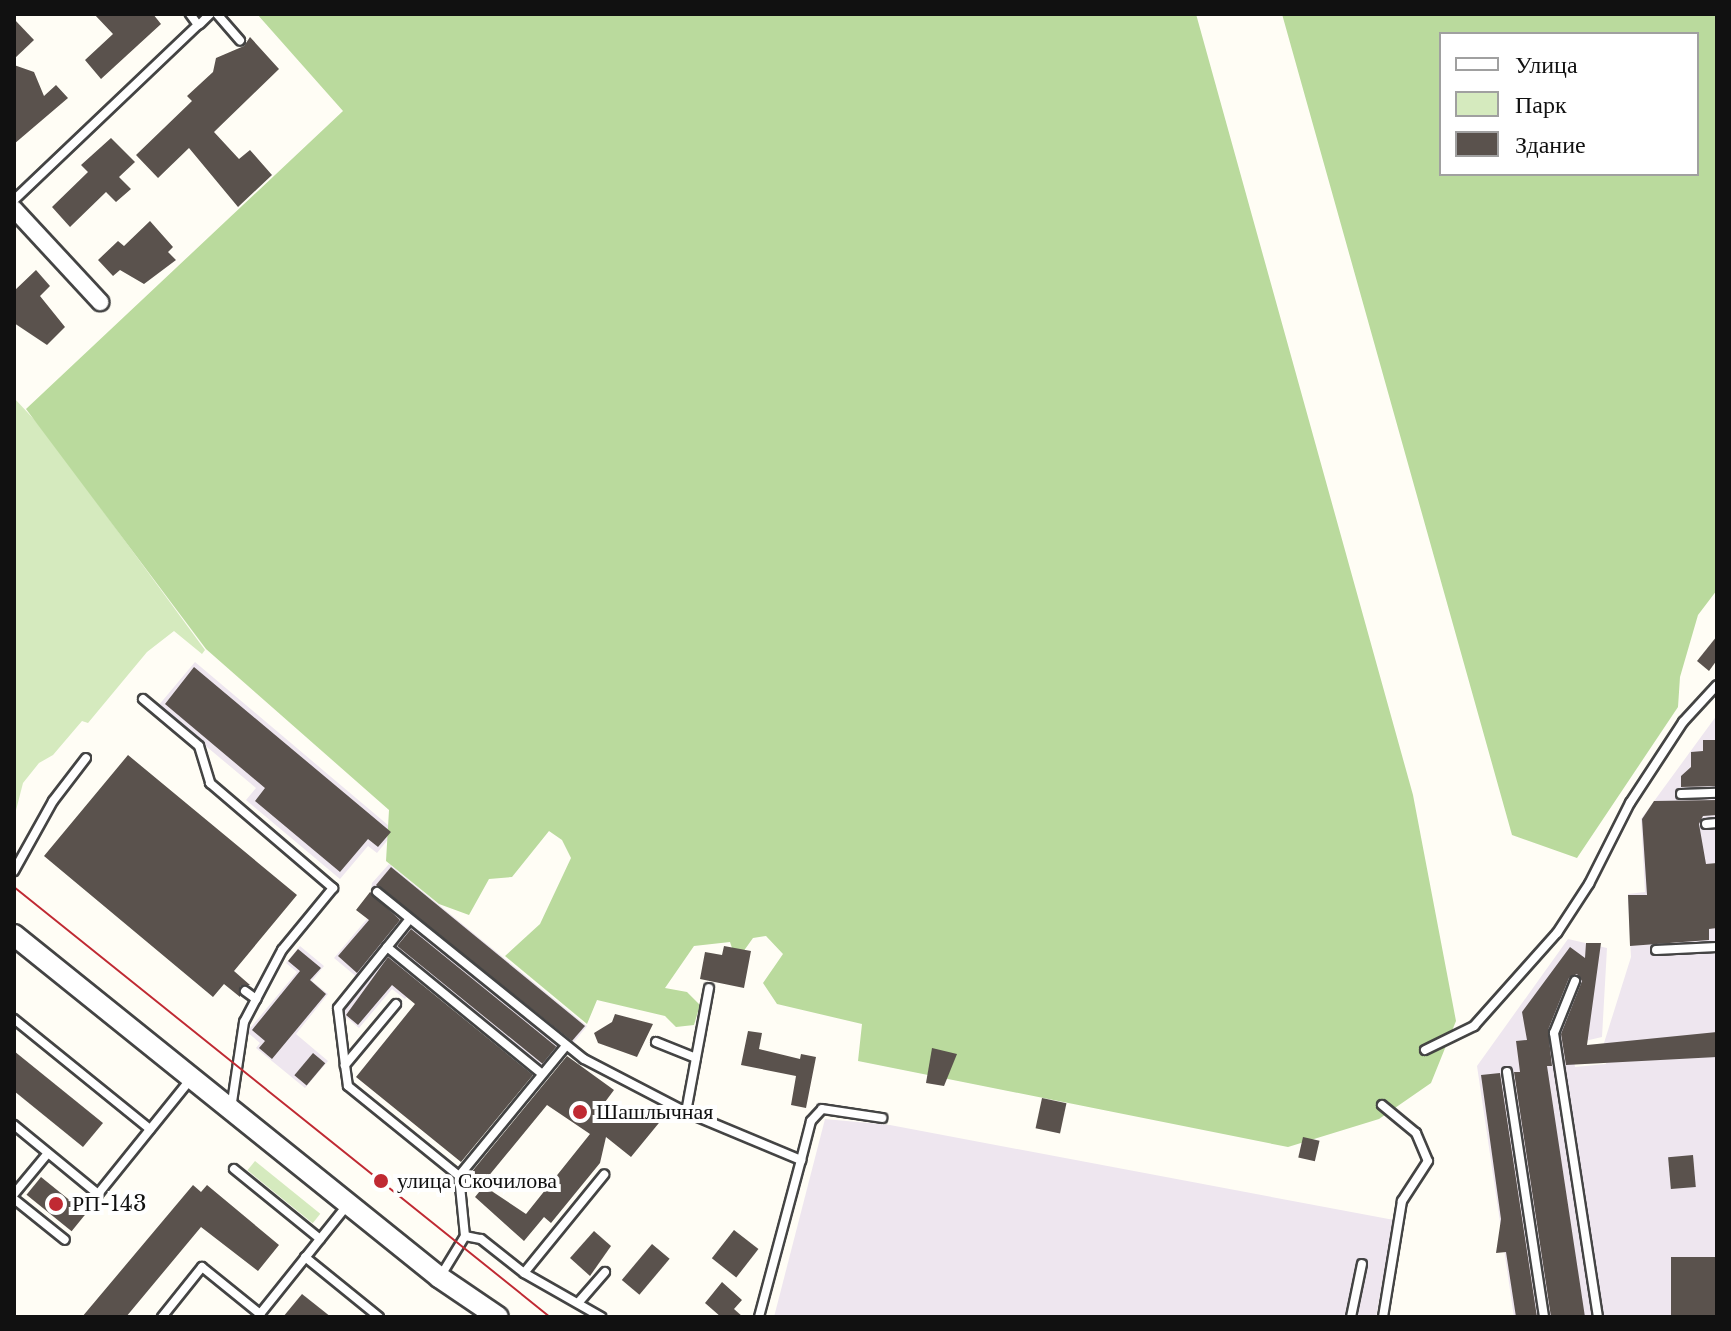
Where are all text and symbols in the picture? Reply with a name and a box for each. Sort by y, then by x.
legend [1439,32,1699,176]
text: Улица [1515,50,1578,79]
text: Парк [1515,90,1567,119]
text: Здание [1515,130,1586,159]
place label: Шашлычная [596,1099,713,1125]
marker: Шашлычная [571,1103,589,1121]
place label: улица Скочилова [397,1168,557,1194]
marker: улица Скочилова [372,1172,390,1190]
place label: РП-143 [72,1191,147,1217]
marker: РП-143 [47,1195,65,1213]

